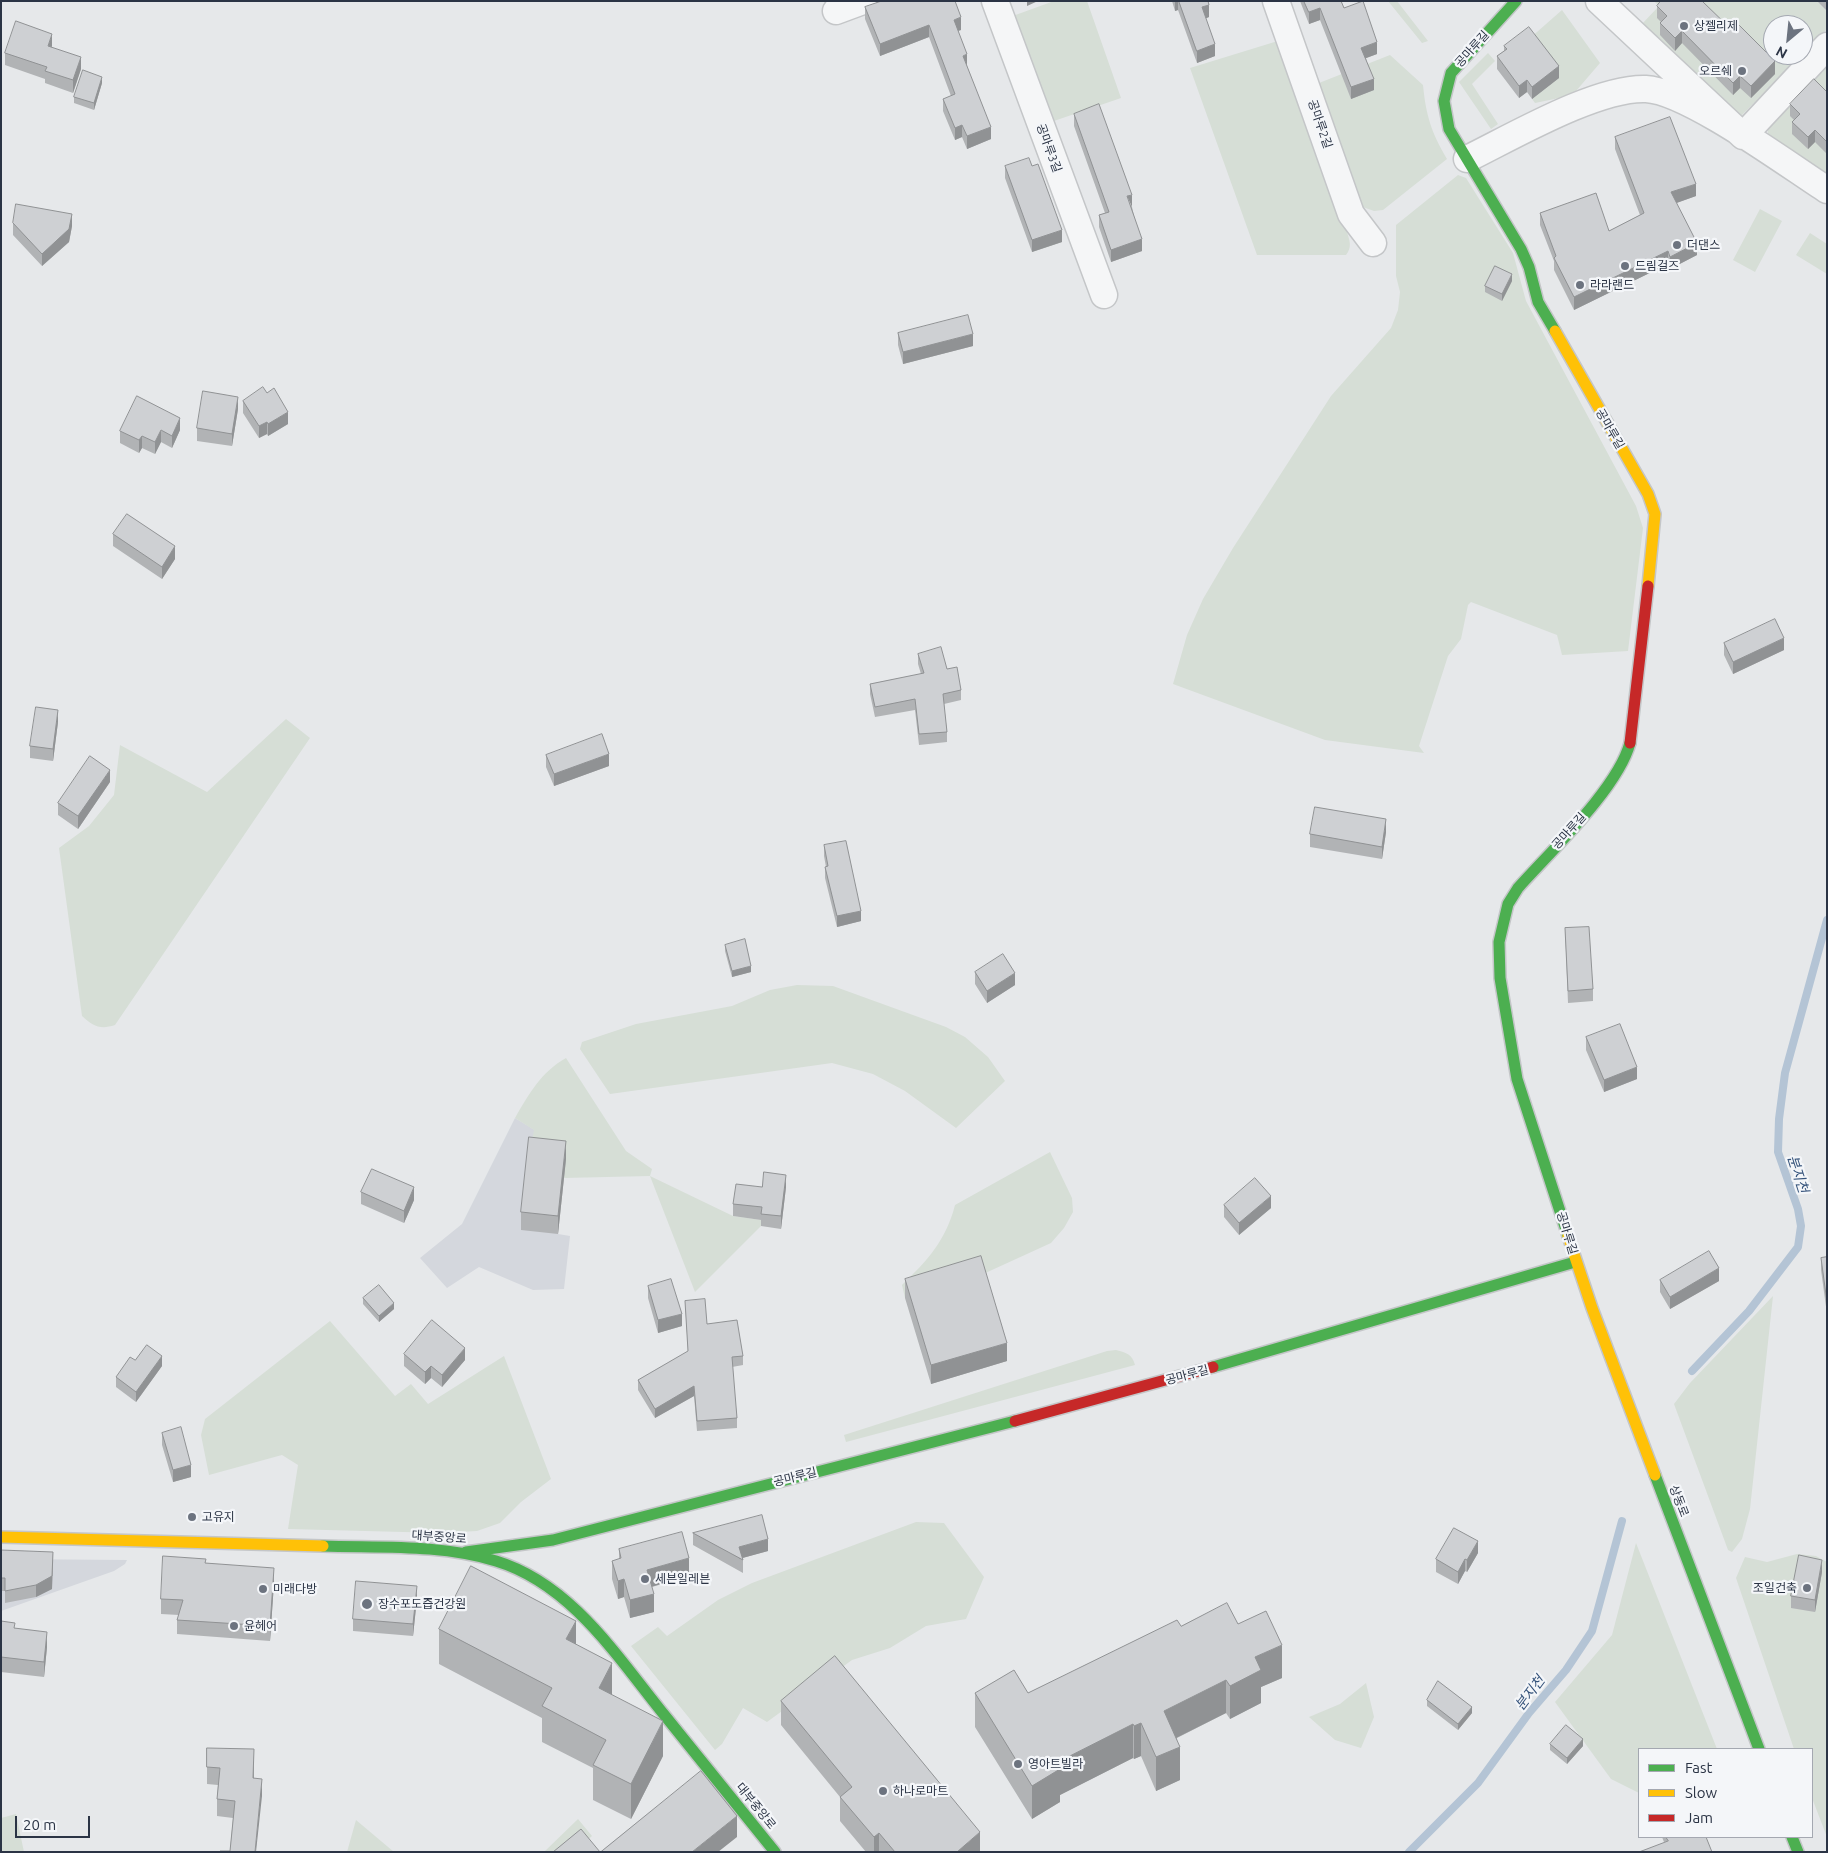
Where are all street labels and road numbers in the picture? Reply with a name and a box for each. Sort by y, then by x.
street label: 공마루길 [1452,28,1492,70]
street label: 공마루2길 [1305,98,1335,150]
street label: 공마루3길 [1034,122,1064,174]
street label: 공마루길 [1593,406,1627,452]
street label: 공마루길 [1549,810,1589,852]
street label: 공마루길 [1554,1210,1580,1256]
street label: 공마루길 [1164,1362,1210,1388]
street label: 공마루길 [772,1465,818,1489]
street label: 상동로 [1666,1483,1692,1519]
street label: 대부중앙로 [411,1528,467,1546]
street label: 대부중앙로 [733,1780,779,1832]

